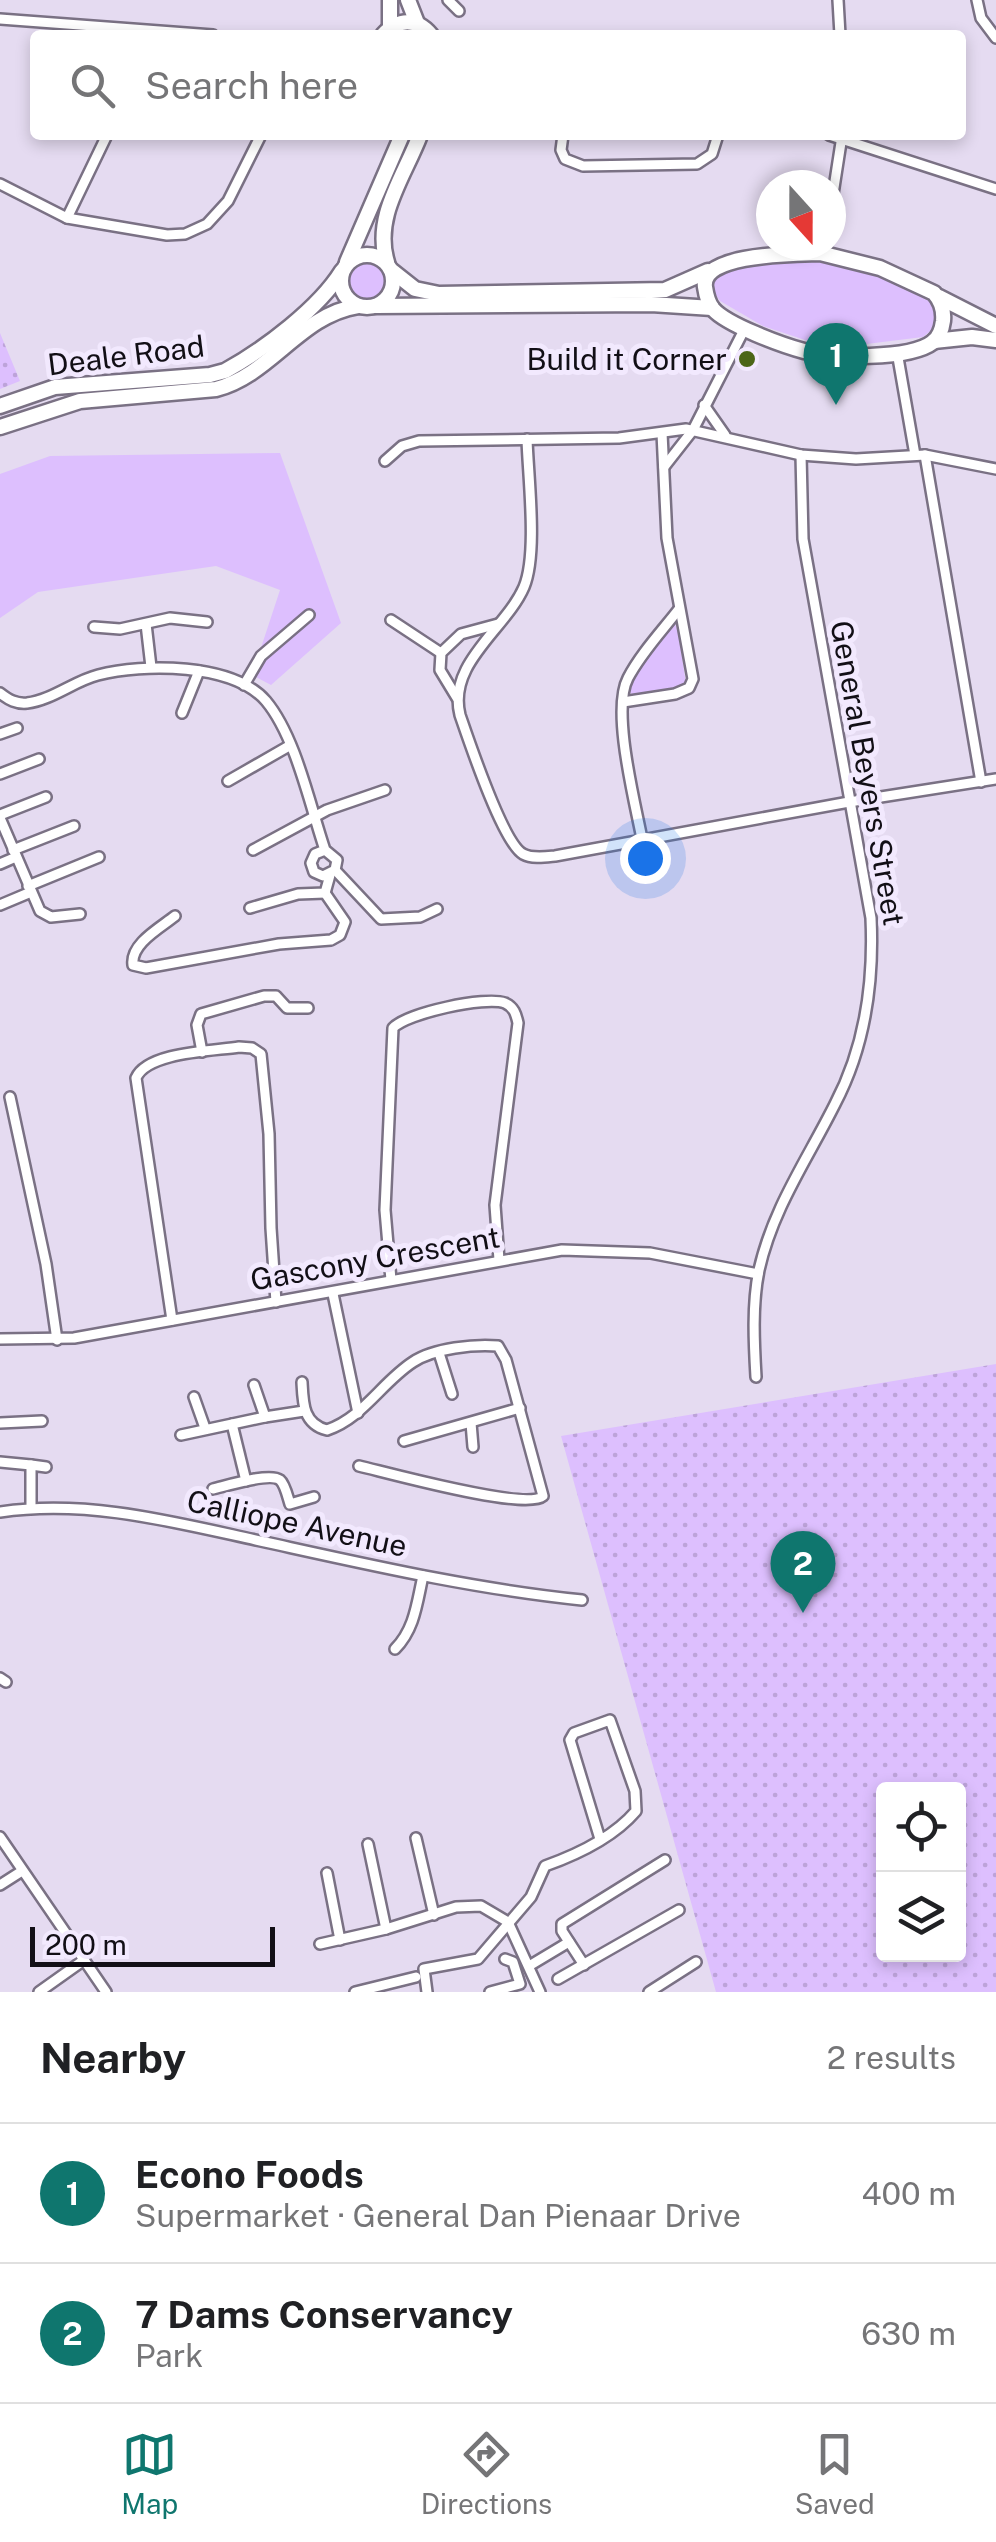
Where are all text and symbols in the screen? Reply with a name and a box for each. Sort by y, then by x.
search box [30,30,966,140]
icon: search [65,58,120,113]
text: Search here [145,63,358,108]
north arrow [756,170,846,260]
pin: 1 [804,322,868,405]
street label: Deale Road [46,328,206,382]
place label: Build it Corner [526,341,727,377]
marker: Build it Corner [736,348,758,370]
street label: General Beyers Street [823,618,913,928]
your location [620,833,671,884]
street label: Gascony Crescent [247,1218,503,1298]
street label: Calliope Avenue [184,1482,410,1564]
pin: 2 [770,1530,836,1613]
map controls [876,1782,966,1962]
button: locate [876,1782,966,1872]
button: layers [876,1872,966,1962]
scale bar [30,1922,275,1966]
text: 200 m [45,1928,127,1961]
text: Nearby [40,2033,186,2082]
text: 2 results [827,2039,956,2076]
text: Econo Foods [135,2152,364,2197]
text: 1 [66,2175,79,2212]
text: 400 m [861,2175,956,2212]
text: Supermarket · General Dan Pienaar Drive [135,2197,741,2234]
text: 7 Dams Conservancy [135,2292,513,2337]
text: 2 [62,2315,83,2352]
text: 630 m [861,2315,956,2352]
text: Park [135,2337,203,2374]
tab: Map [121,2427,178,2520]
tab: Directions [421,2427,552,2520]
tab: Saved [795,2427,875,2520]

